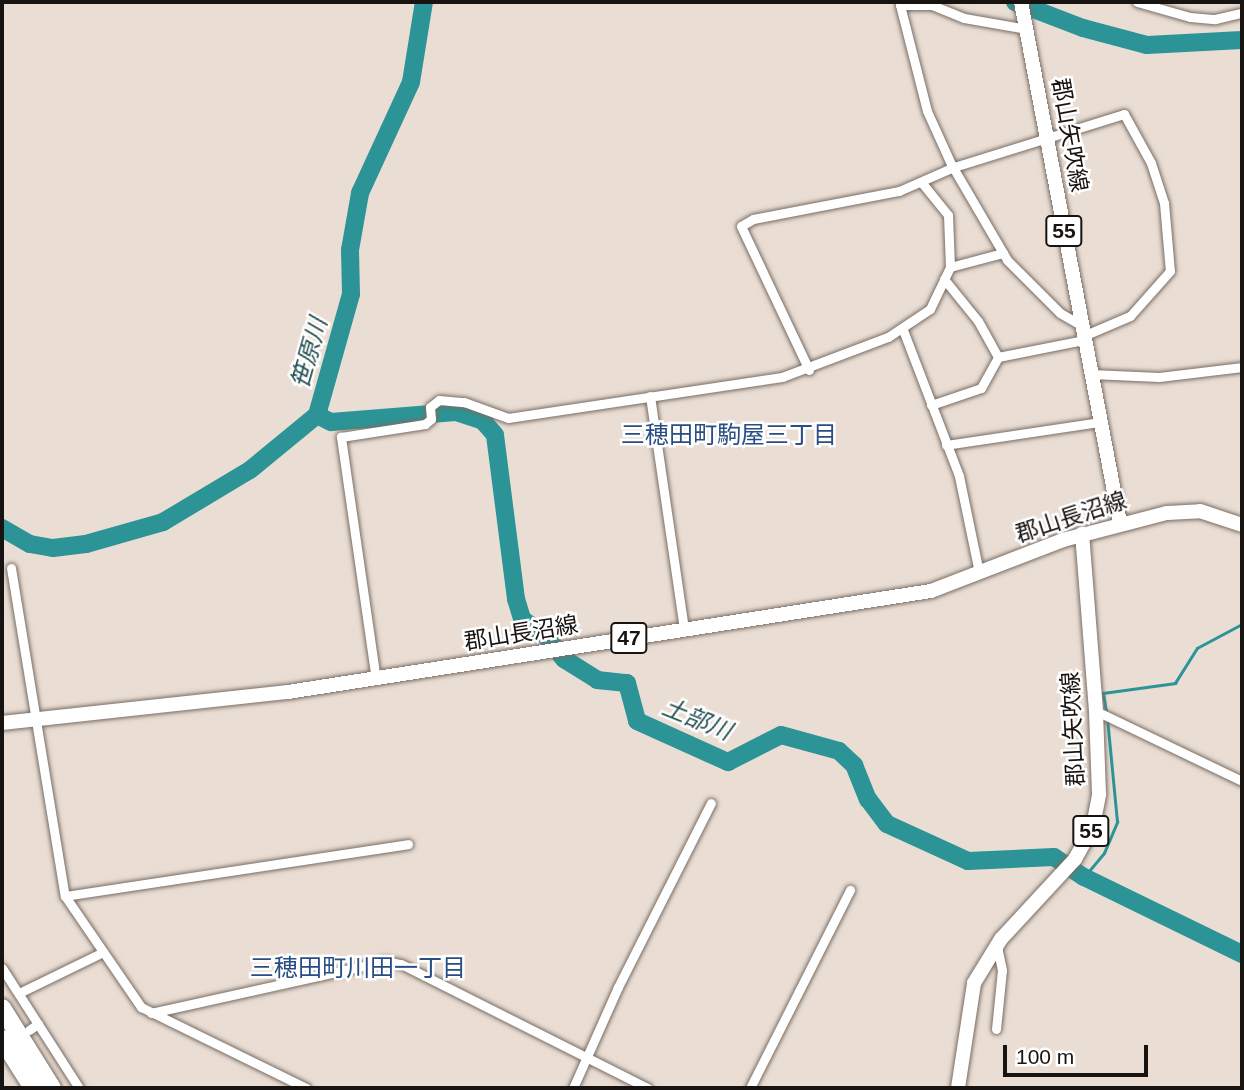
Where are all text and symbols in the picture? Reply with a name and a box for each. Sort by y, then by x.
street label: 郡山矢吹線 [1046,76,1094,194]
road number: 55 [1045,214,1083,248]
water label: 笹原川 [285,314,333,392]
district label: 三穂田町駒屋三丁目 [621,421,837,449]
street label: 郡山長沼線 [1012,486,1130,548]
street label: 郡山長沼線 [462,610,580,656]
road number: 47 [610,620,648,656]
street label: 郡山矢吹線 [1056,671,1090,787]
water label: 土部川 [658,692,736,746]
road number: 55 [1072,814,1110,848]
district label: 三穂田町川田一丁目 [250,954,466,982]
scale bar [1006,1030,1151,1074]
text: 100 m [1016,1045,1074,1068]

